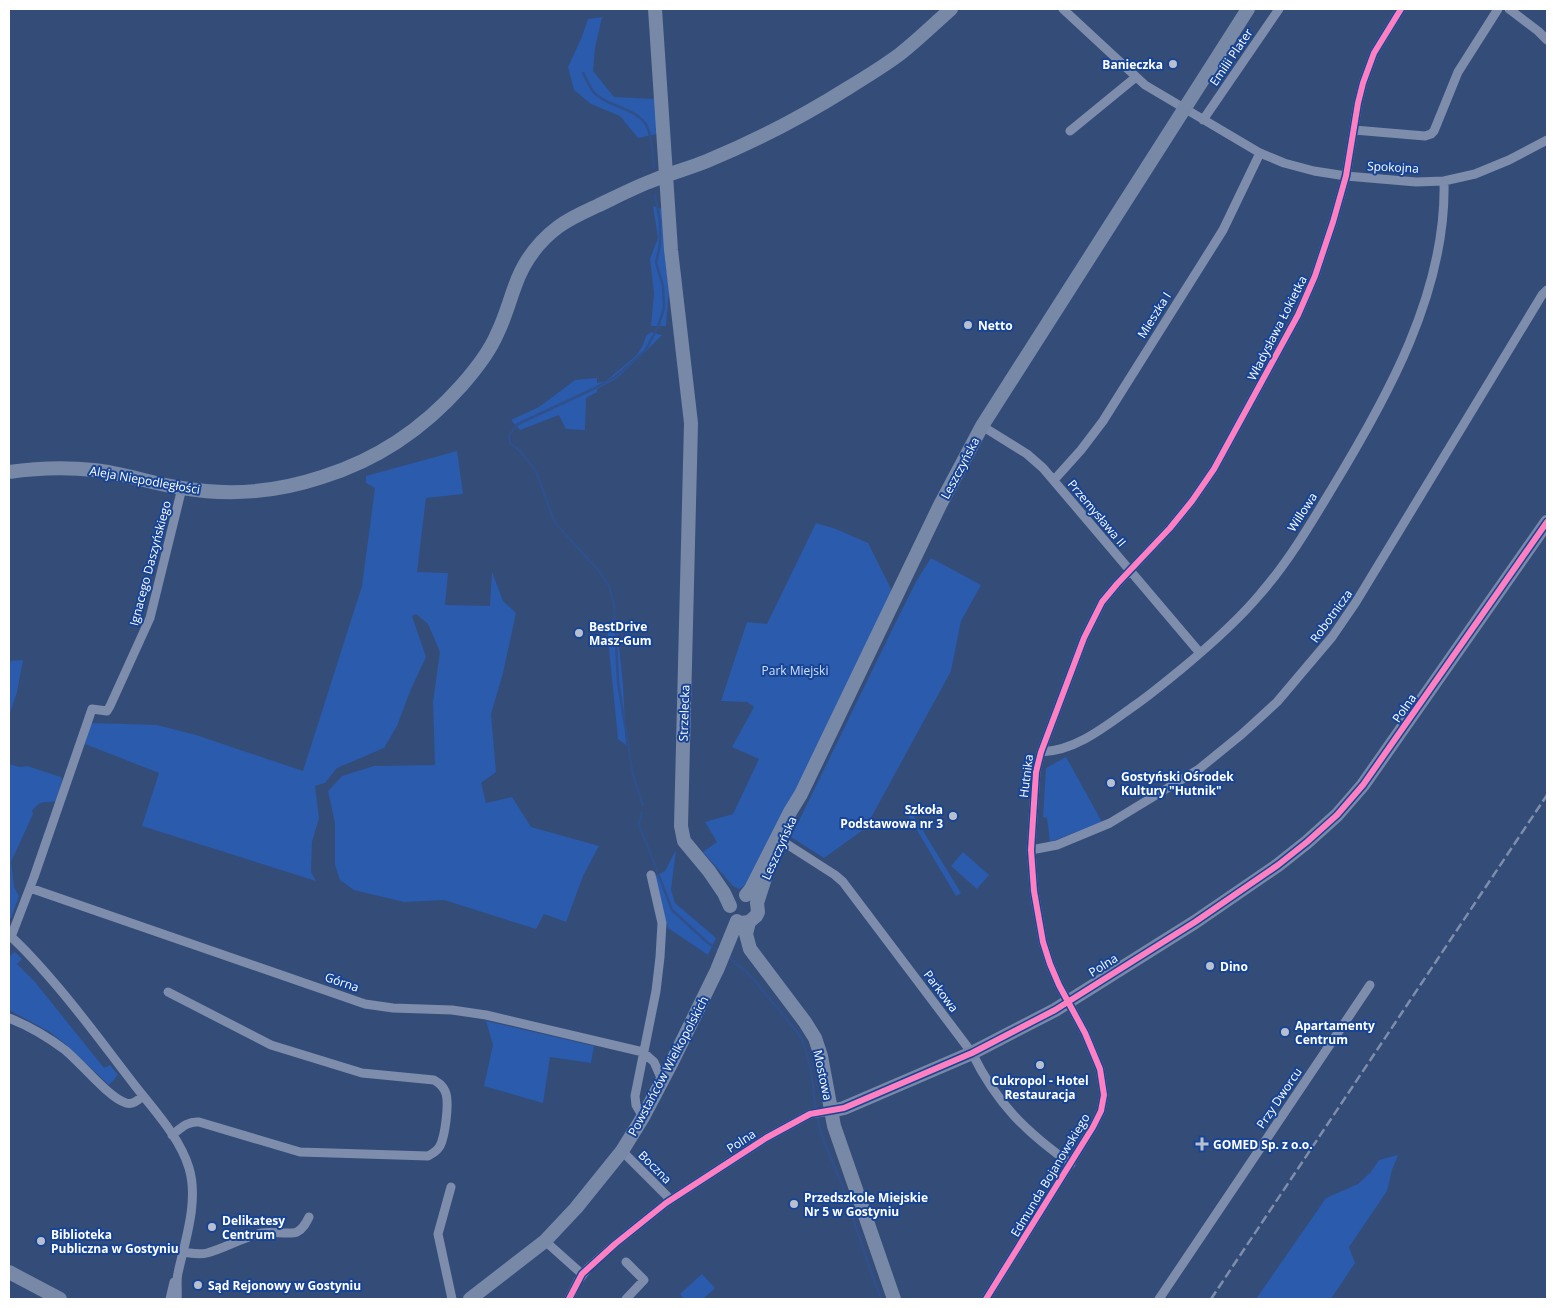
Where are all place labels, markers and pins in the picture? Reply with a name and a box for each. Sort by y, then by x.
place label: Banieczka [1102,56,1163,73]
marker: Banieczka [1167,58,1179,70]
place label: Netto [978,317,1013,334]
marker: Netto [962,319,974,331]
place label: BestDrive Masz-Gum [589,618,652,649]
marker: BestDrive Masz-Gum [573,627,585,639]
place label: Gostyński Ośrodek Kultury "Hutnik" [1121,768,1234,799]
marker: Gostyński Ośrodek Kultury "Hutnik" [1105,777,1117,789]
place label: Szkoła Podstawowa nr 3 [840,801,943,832]
marker: Szkoła Podstawowa nr 3 [947,810,959,822]
place label: Dino [1220,958,1248,975]
marker: Dino [1204,960,1216,972]
place label: Apartamenty Centrum [1295,1017,1375,1048]
marker: Apartamenty Centrum [1279,1026,1291,1038]
marker: Cukropol - Hotel Restauracja [1034,1059,1046,1071]
place label: Cukropol - Hotel Restauracja [991,1072,1089,1103]
place label: GOMED Sp. z o.o. [1213,1136,1313,1153]
marker: GOMED Sp. z o.o. [1195,1137,1209,1151]
place label: Przedszkole Miejskie Nr 5 w Gostyniu [804,1189,928,1220]
marker: Przedszkole Miejskie Nr 5 w Gostyniu [788,1198,800,1210]
place label: Delikatesy Centrum [222,1212,285,1243]
marker: Delikatesy Centrum [206,1221,218,1233]
place label: Biblioteka Publiczna w Gostyniu [51,1226,179,1257]
marker: Biblioteka Publiczna w Gostyniu [35,1235,47,1247]
place label: Sąd Rejonowy w Gostyniu [208,1277,361,1294]
marker: Sąd Rejonowy w Gostyniu [192,1279,204,1291]

